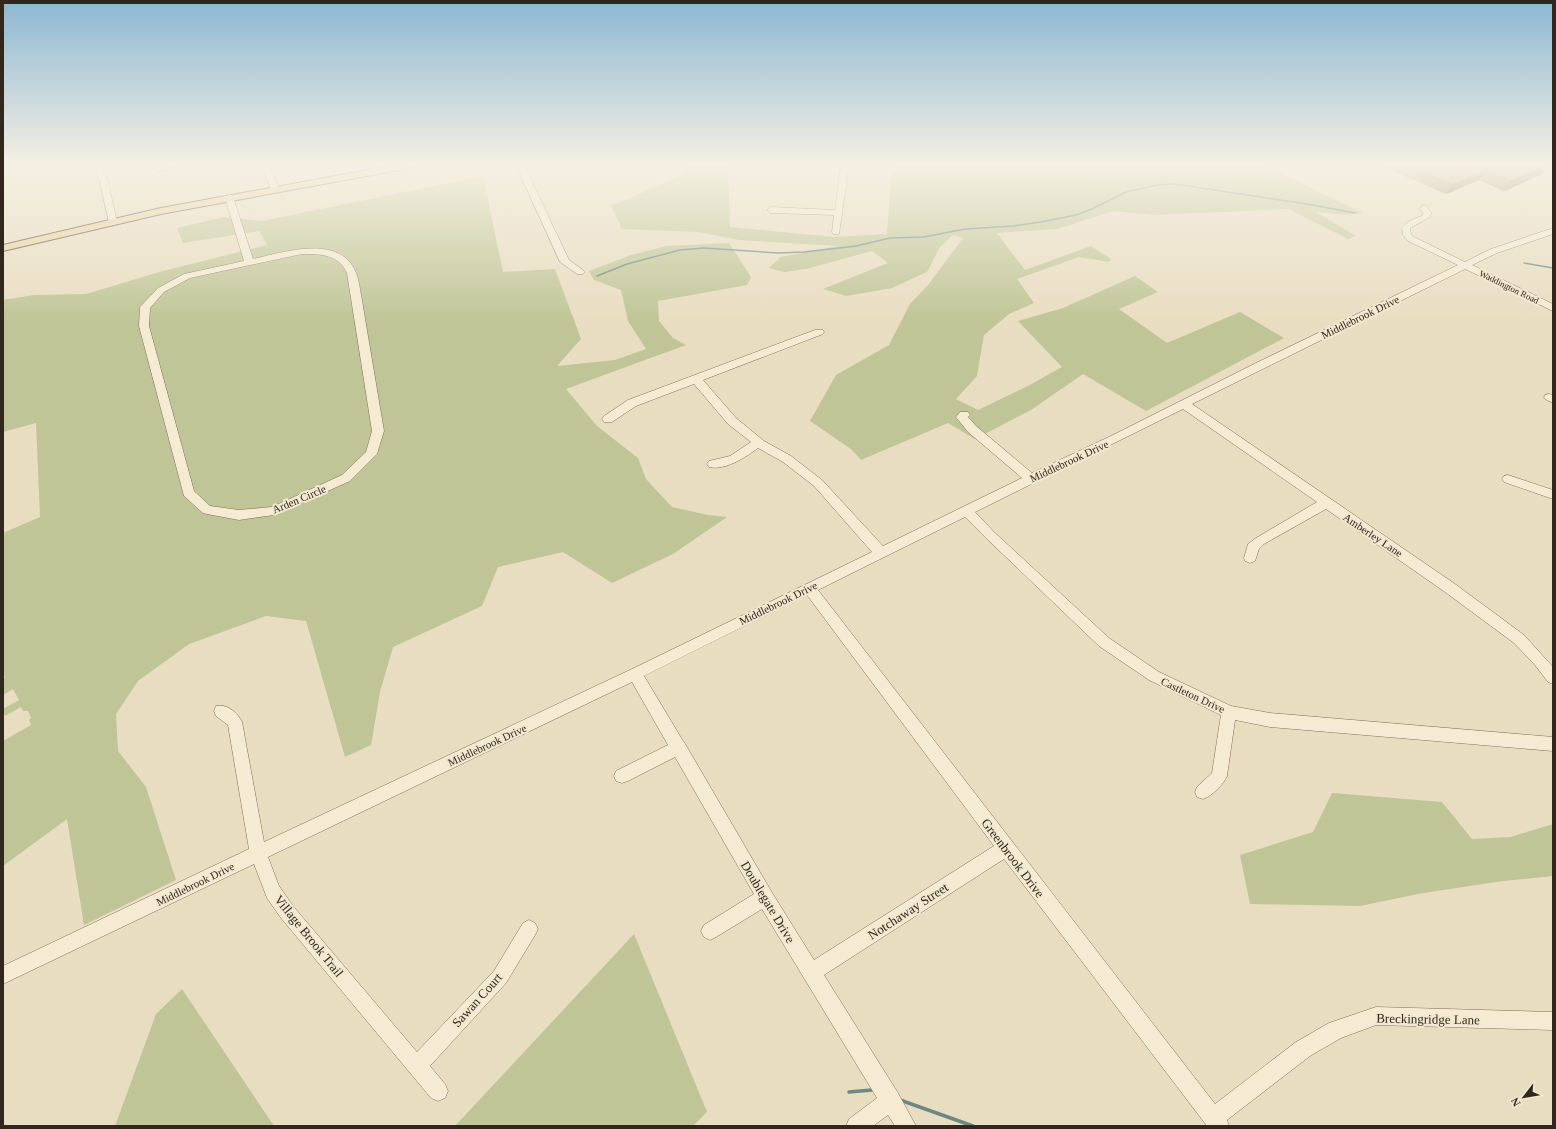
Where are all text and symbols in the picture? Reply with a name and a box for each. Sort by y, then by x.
street label: Waddington Road [1478,268,1541,306]
street label: Middlebrook Drive [1319,293,1401,341]
street label: Middlebrook Drive [1028,438,1110,484]
street label: Arden Circle [270,482,328,516]
street label: Amberley Lane [1341,511,1405,559]
street label: Middlebrook Drive [737,579,819,627]
street label: Castleton Drive [1159,675,1227,715]
street label: Middlebrook Drive [446,722,528,768]
street label: Greenbrook Drive [978,816,1048,901]
street label: Doublegate Drive [738,858,798,946]
street label: Middlebrook Drive [154,860,236,908]
street label: Notchaway Street [865,879,951,943]
street label: Village Brook Trail [271,892,347,980]
street label: Sawan Court [449,970,505,1030]
street label: Breckingridge Lane [1376,1011,1480,1027]
north arrow [1504,1077,1544,1117]
text: N [1508,1096,1523,1109]

